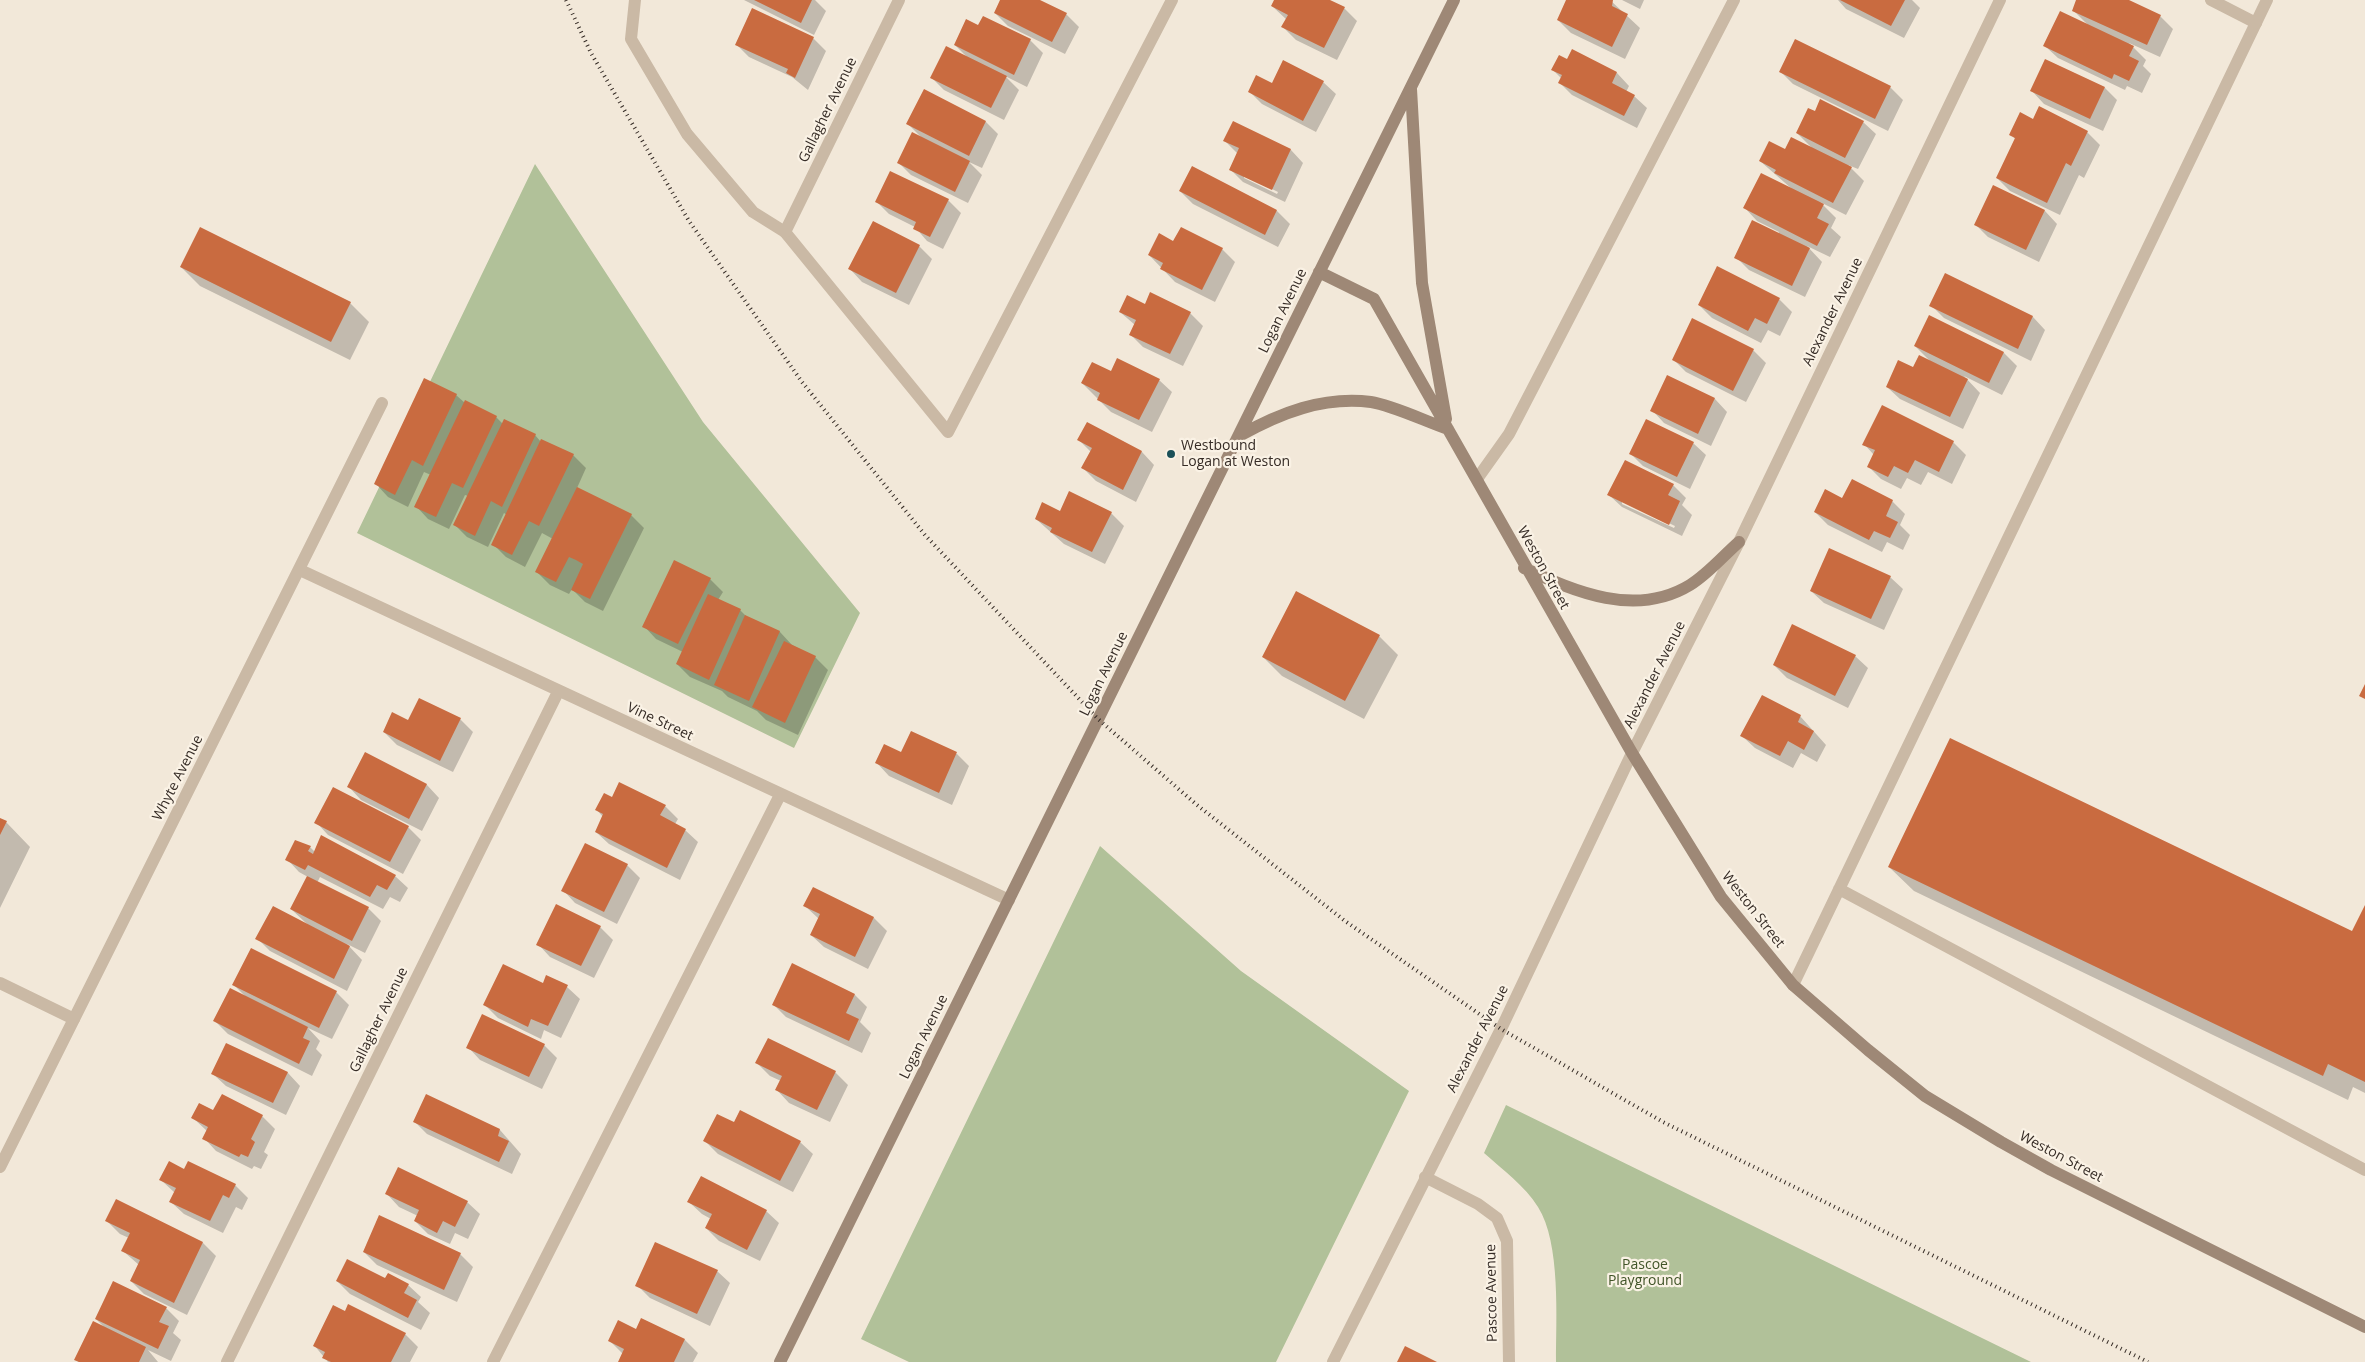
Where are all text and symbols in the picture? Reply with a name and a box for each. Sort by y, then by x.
street label: Gallagher Avenue [795,55,861,165]
street label: Alexander Avenue [1799,255,1867,369]
street label: Logan Avenue [1255,266,1311,356]
place label: Westbound Logan at Weston [1181,438,1290,471]
marker: Westbound Logan at Weston [1165,448,1177,460]
street label: Weston Street [1513,524,1573,612]
street label: Alexander Avenue [1621,618,1689,732]
street label: Logan Avenue [1076,629,1132,719]
street label: Vine Street [624,699,696,745]
street label: Whyte Avenue [149,732,207,824]
street label: Weston Street [1718,869,1788,951]
street label: Gallagher Avenue [346,965,412,1075]
street label: Alexander Avenue [1444,982,1512,1096]
street label: Logan Avenue [896,992,952,1082]
street label: Weston Street [2016,1128,2106,1186]
street label: Pascoe Avenue [1483,1244,1501,1342]
park label: Pascoe Playground [1608,1257,1682,1290]

